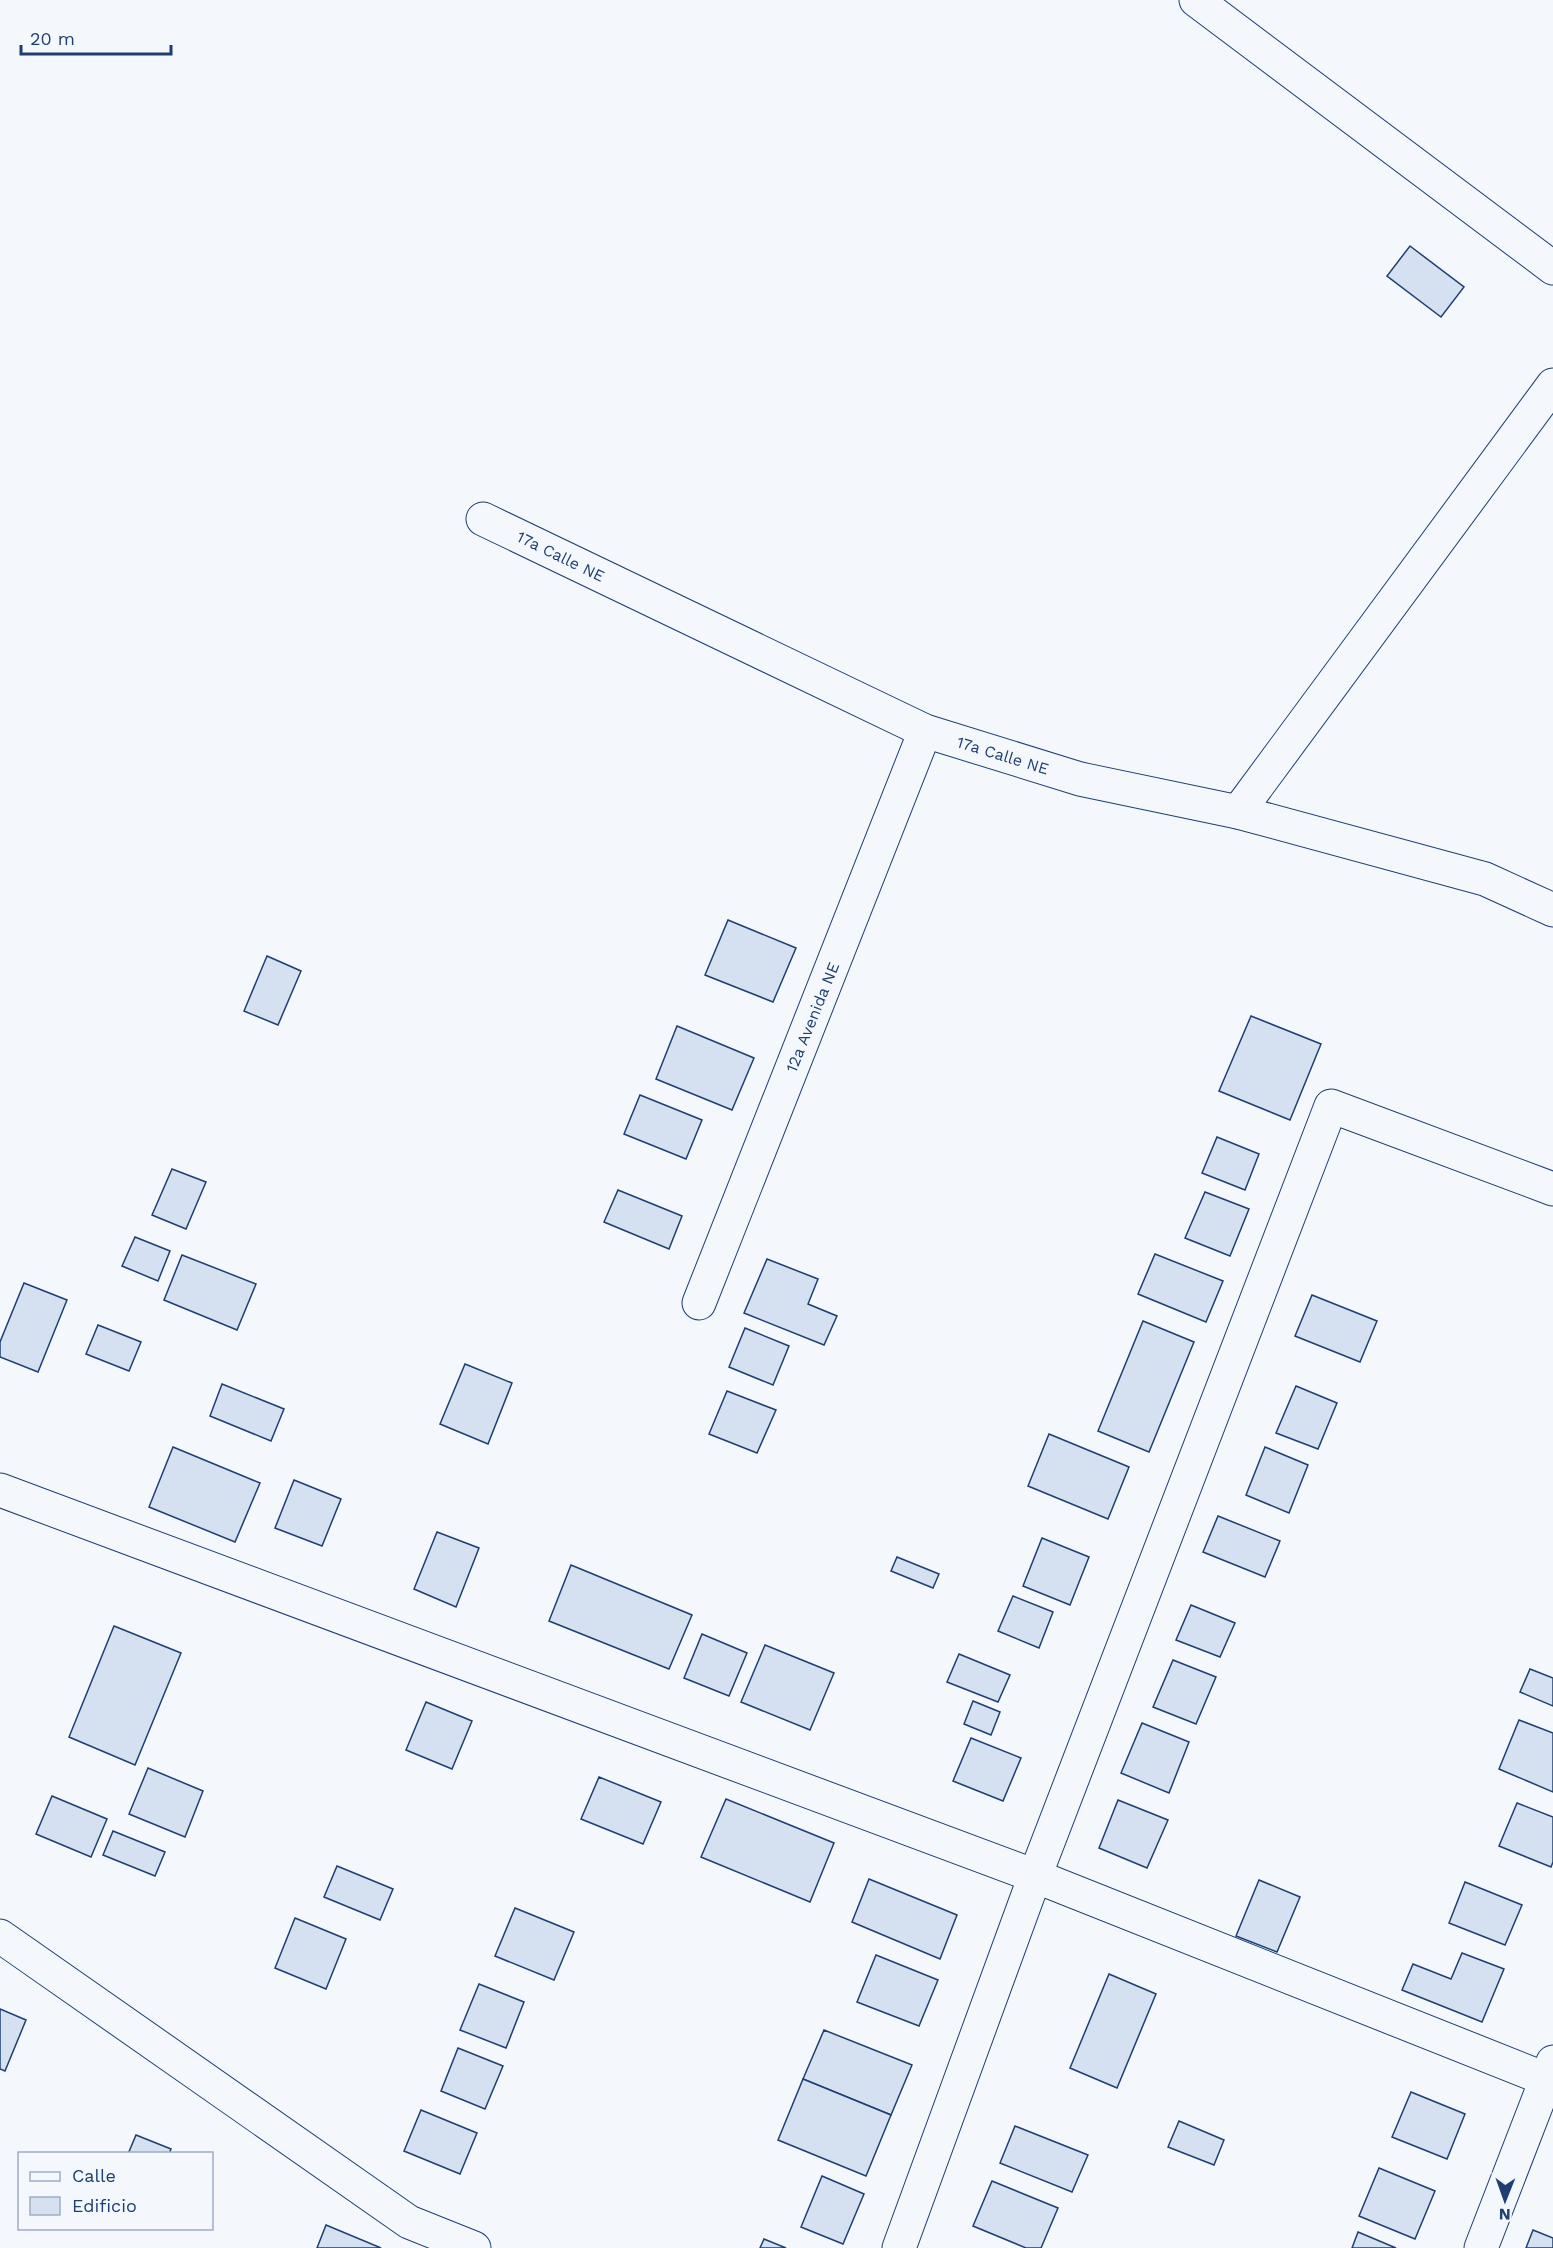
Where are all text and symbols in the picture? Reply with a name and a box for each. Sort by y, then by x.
scale bar [21,18,171,56]
text: 20 m [30,28,75,49]
street label: 17a Calle NE [514,527,608,586]
street label: 17a Calle NE [954,732,1051,779]
street label: 12a Avenida NE [782,959,843,1075]
legend [18,2152,213,2230]
text: Calle [72,2165,116,2186]
north arrow [1475,2170,1535,2230]
text: Edificio [72,2195,137,2216]
text: N [1499,2205,1511,2224]

